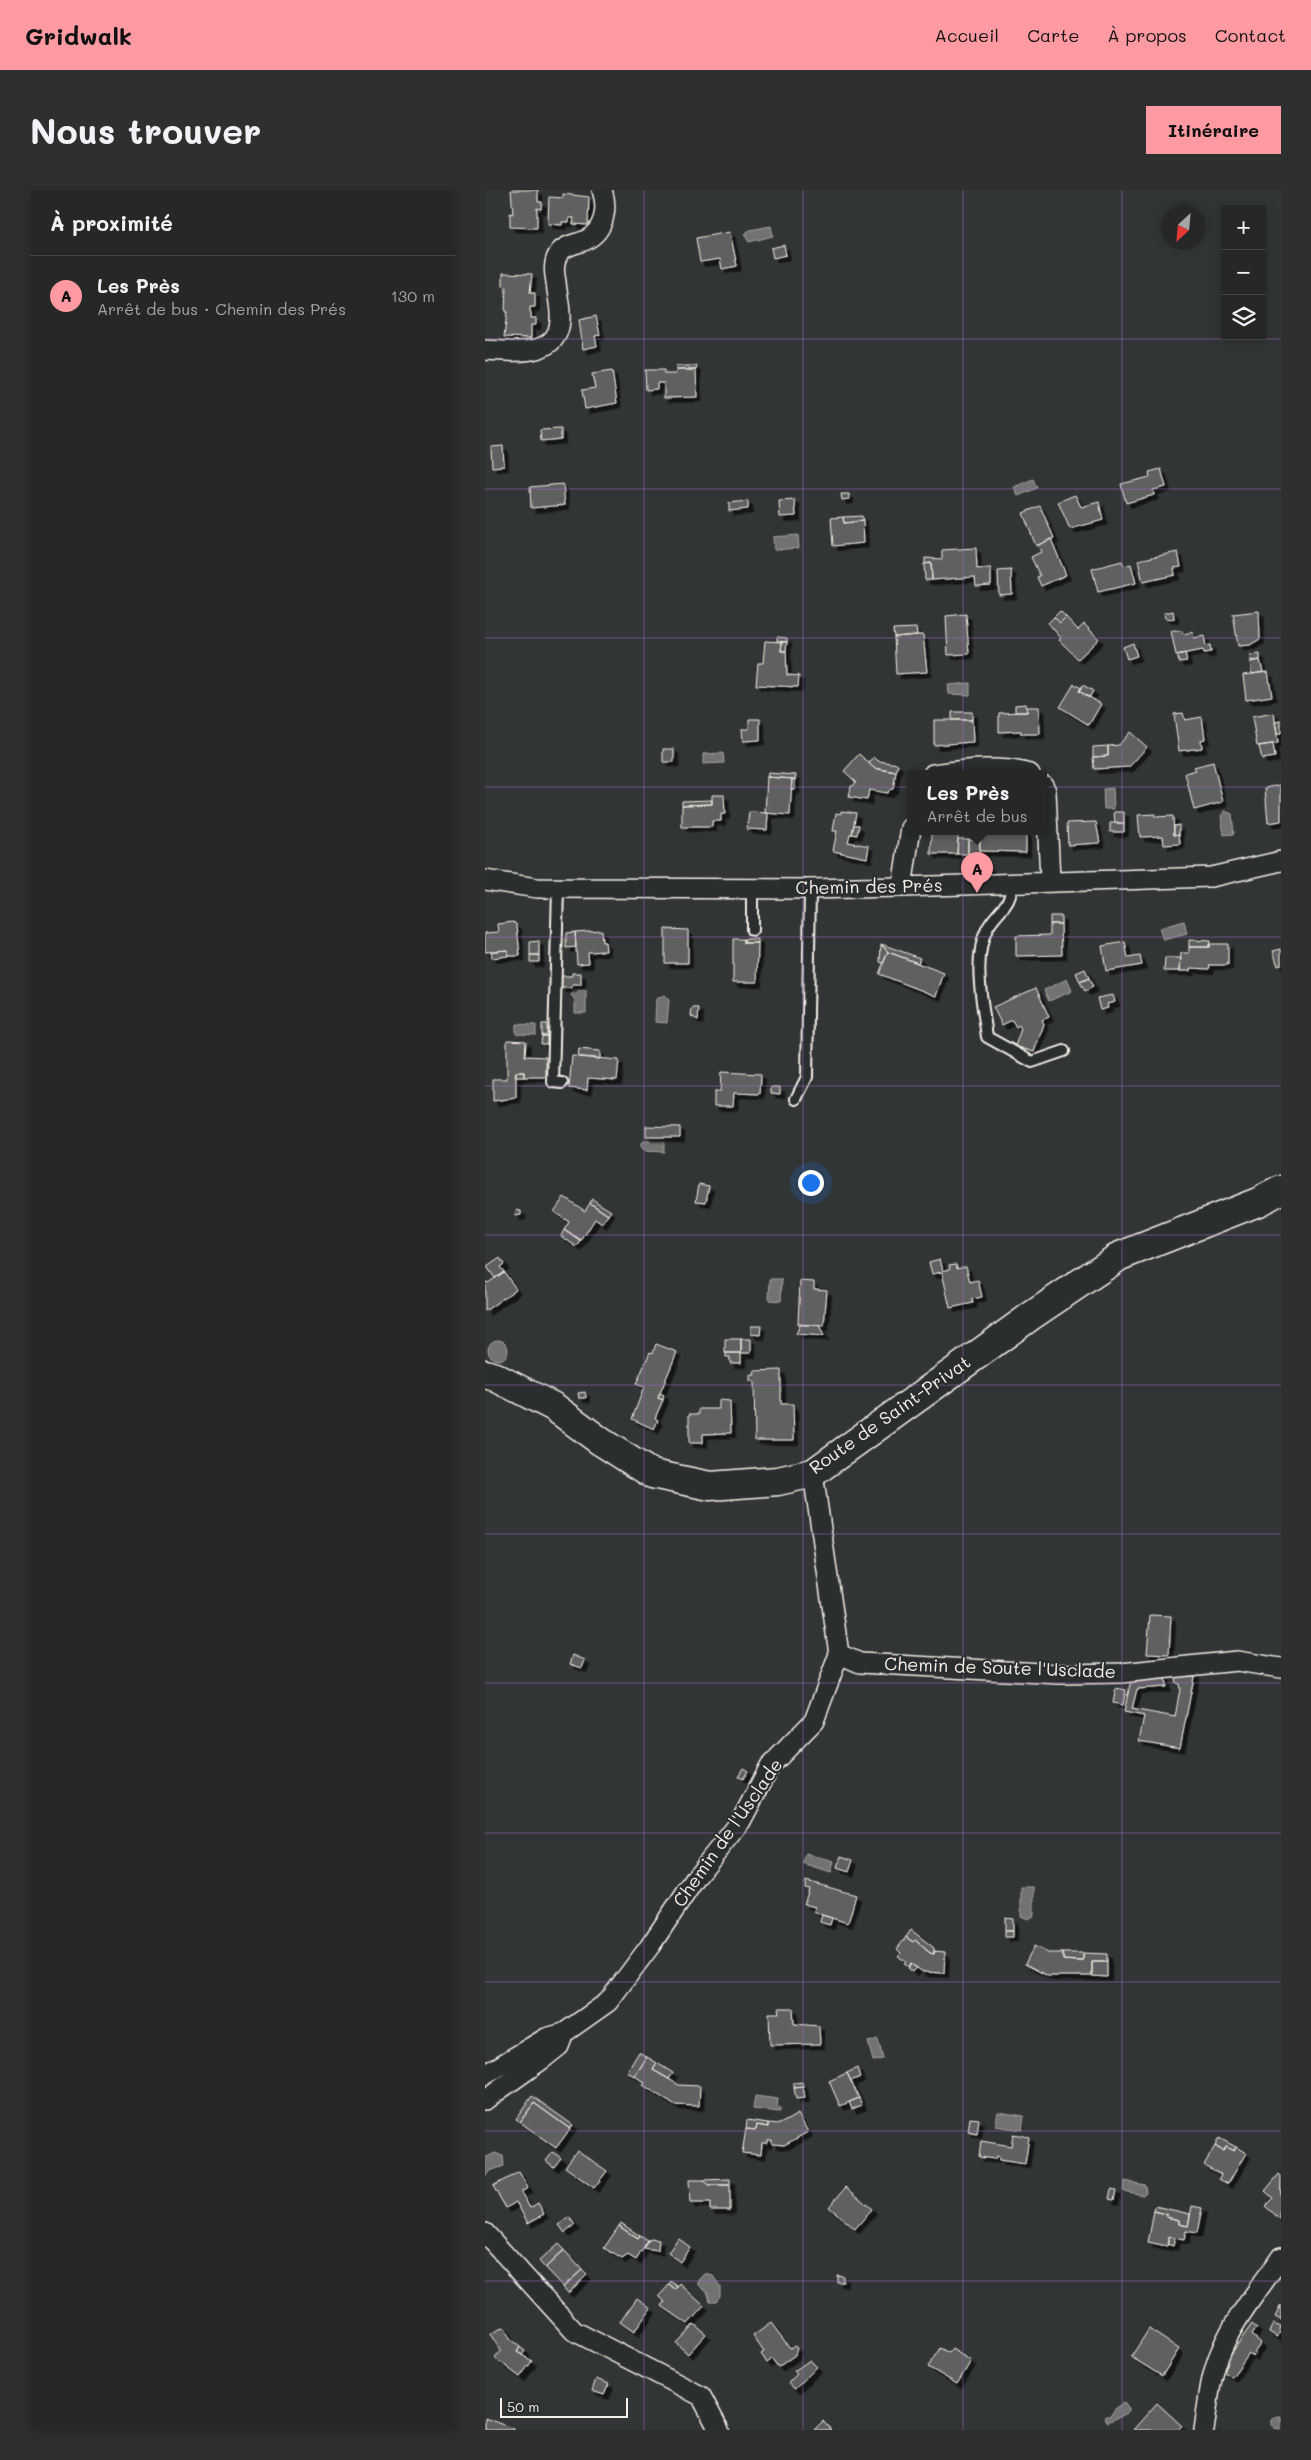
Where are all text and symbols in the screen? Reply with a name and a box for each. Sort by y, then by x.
text: Gridwalk [25,20,132,51]
text: Accueil [934,23,999,47]
text: Carte [1027,23,1079,47]
text: À propos [1107,23,1187,47]
text: Contact [1215,23,1286,47]
button: Itinéraire [1146,106,1281,154]
text: Nous trouver [30,107,261,153]
north arrow [1161,205,1206,250]
map controls [1221,205,1266,340]
button: + [1221,205,1266,250]
text: À proximité [50,209,173,236]
button: − [1221,250,1266,295]
text: Les Près [97,273,180,298]
text: A [60,285,72,306]
text: 130 m [391,285,435,306]
button: layers [1221,295,1266,340]
text: Arrêt de bus · Chemin des Prés [97,298,346,319]
popup [907,770,1047,835]
text: Les Près [926,780,1009,805]
text: Arrêt de bus [926,805,1028,826]
pin: A [961,852,993,893]
street label: Chemin des Prés [795,873,943,899]
your location [798,1170,824,1196]
street label: Route de Saint-Privat [804,1349,975,1479]
street label: Chemin de Soute l'Usclade [884,1651,1116,1683]
street label: Chemin de l'Usclade [667,1753,788,1911]
scale bar [500,2395,627,2418]
text: 50 m [507,2397,539,2416]

